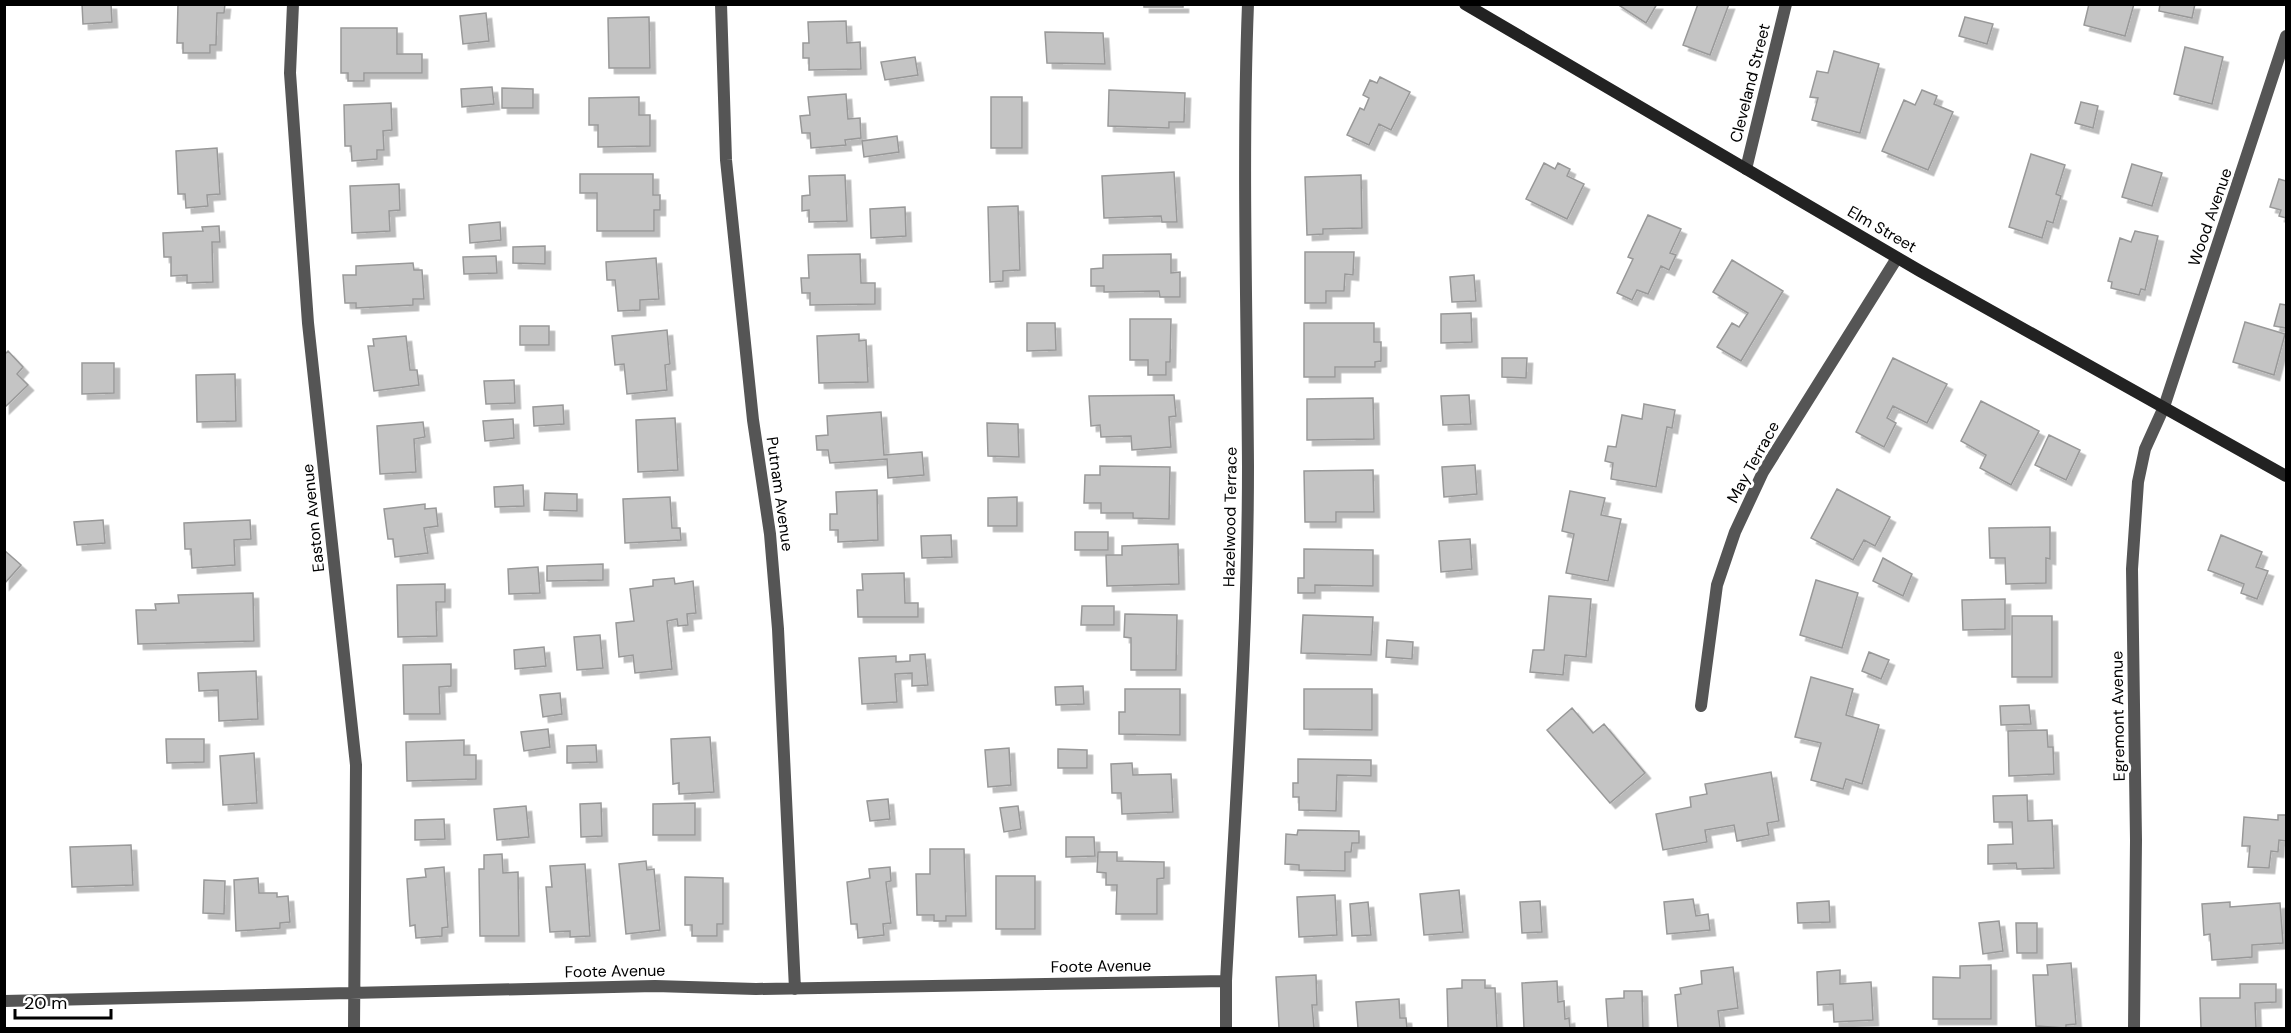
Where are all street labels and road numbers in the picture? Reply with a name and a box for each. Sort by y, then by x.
street label: Cleveland Street [1725,21,1775,145]
street label: Wood Avenue [2183,165,2237,269]
street label: Elm Street [1844,201,1920,257]
street label: May Terrace [1722,417,1784,507]
street label: Putnam Avenue [762,435,798,553]
street label: Hazelwood Terrace [1218,447,1242,587]
street label: Easton Avenue [297,463,329,573]
street label: Egremont Avenue [2106,651,2130,781]
street label: Foote Avenue [1051,955,1151,977]
street label: Foote Avenue [565,960,665,982]

